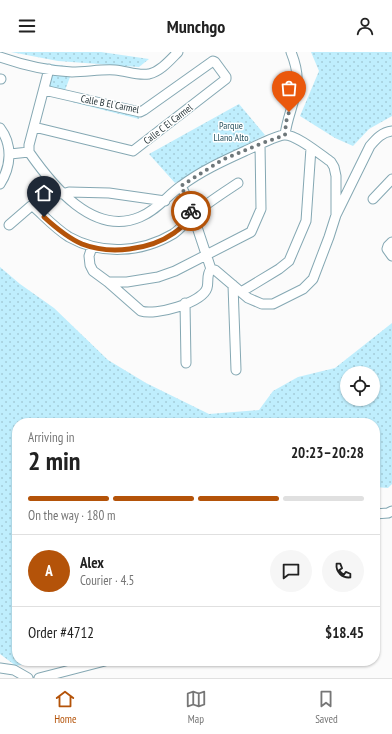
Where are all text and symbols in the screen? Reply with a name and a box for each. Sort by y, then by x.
icon: menu [16,15,38,37]
text: Munchgo [167,15,225,38]
icon: person [354,15,376,37]
pin [272,71,306,112]
icon: bag [278,77,300,99]
street label: Calle B El Carmel [80,92,141,116]
street label: Calle C El Carmel [141,100,196,147]
park label: Parque Llano Alto [213,119,249,144]
pin [27,176,61,217]
icon: home [33,182,55,204]
courier [171,191,211,231]
icon: bike [180,200,202,222]
map controls [340,366,380,406]
button: locate [340,366,380,406]
text: Arriving in [28,429,75,446]
text: 20:23–20:28 [291,443,364,462]
text: 2 min [28,444,81,477]
text: On the way · 180 m [28,507,115,524]
button: chat [270,550,312,592]
button: phone [322,550,364,592]
text: Alex [80,553,104,572]
text: A [45,561,53,580]
text: Courier · 4.5 [80,572,134,589]
text: Order #4712 [28,623,94,642]
text: $18.45 [325,623,364,642]
tab: Home [54,688,77,726]
tab: Map [185,688,207,726]
tab: Saved [315,688,338,726]

